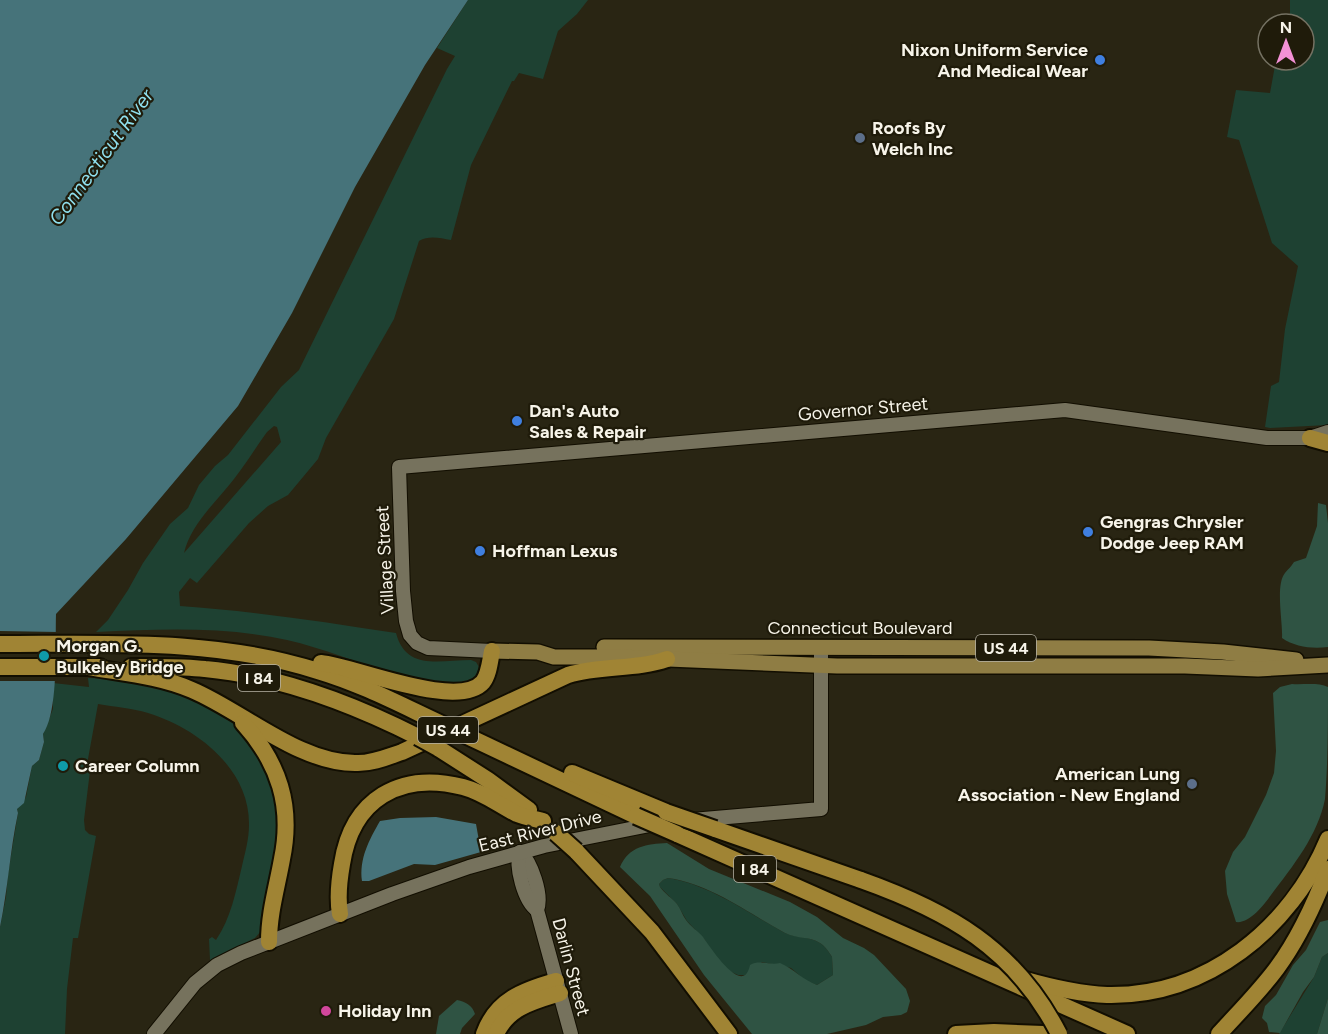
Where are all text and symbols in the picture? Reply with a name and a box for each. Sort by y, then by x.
north arrow [1256,12,1316,72]
text: N [1280,18,1292,37]
place label: Nixon Uniform Service And Medical Wear [901,39,1088,82]
marker: Nixon Uniform Service And Medical Wear [1093,53,1107,67]
water label: Connecticut River [44,83,159,230]
place label: Roofs By Welch Inc [872,117,953,160]
marker: Roofs By Welch Inc [853,131,867,145]
street label: Governor Street [797,392,929,426]
place label: Dan's Auto Sales & Repair [529,400,646,443]
marker: Dan's Auto Sales & Repair [510,414,524,428]
street label: Village Street [371,505,399,615]
place label: Gengras Chrysler Dodge Jeep RAM [1100,511,1244,554]
marker: Gengras Chrysler Dodge Jeep RAM [1081,525,1095,539]
place label: Hoffman Lexus [492,540,618,562]
marker: Hoffman Lexus [473,544,487,558]
street label: Connecticut Boulevard [767,617,953,639]
place label: Morgan G. Bulkeley Bridge [56,635,184,678]
road number: US 44 [976,635,1036,661]
marker: Morgan G. Bulkeley Bridge [37,649,51,663]
road number: I 84 [238,665,280,691]
road number: US 44 [418,717,478,743]
place label: Career Column [75,755,200,777]
marker: Career Column [56,759,70,773]
place label: American Lung Association - New England [958,763,1180,806]
marker: American Lung Association - New England [1185,777,1199,791]
street label: East River Drive [476,805,604,857]
road number: I 84 [734,856,776,882]
street label: Darlin Street [547,916,595,1019]
place label: Holiday Inn [338,1000,431,1022]
marker: Holiday Inn [319,1004,333,1018]

